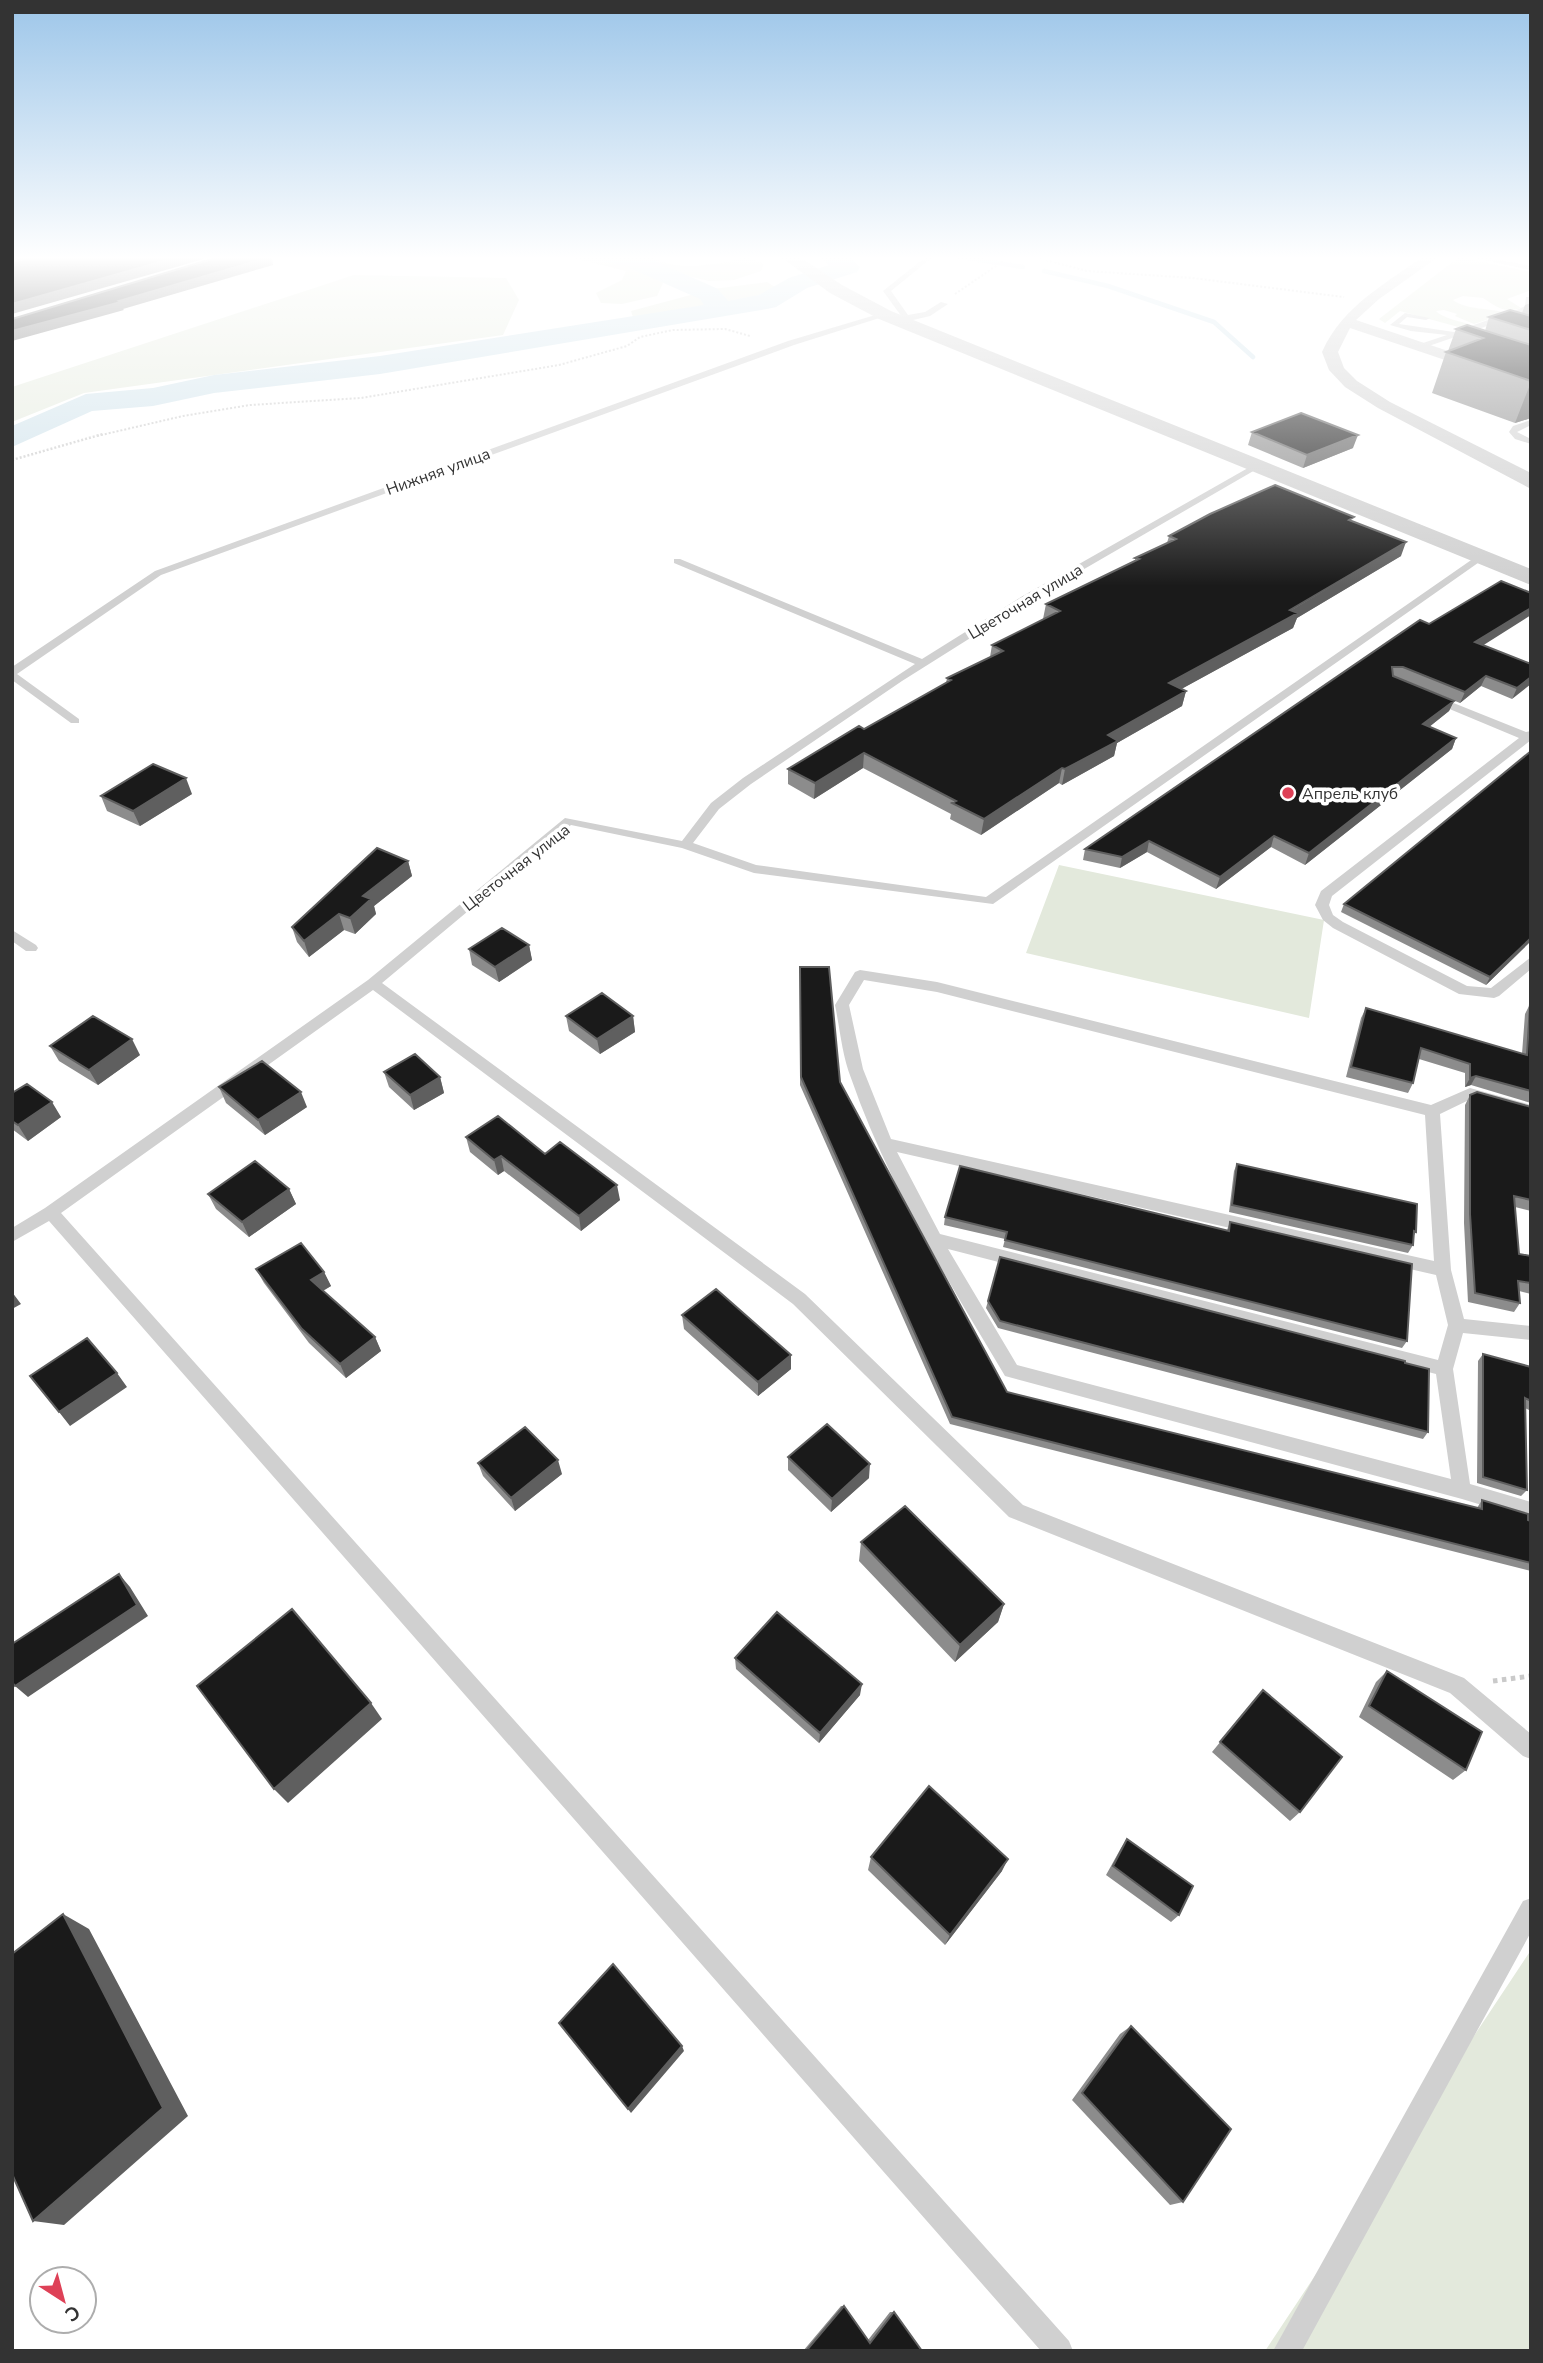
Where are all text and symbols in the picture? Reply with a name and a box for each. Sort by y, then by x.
street label: Нижняя улица [383,443,494,501]
street label: Цветочная улица [964,559,1087,645]
place label: Апрель клуб [1302,783,1398,805]
marker: Апрель клуб [1280,785,1296,801]
street label: Цветочная улица [458,819,575,917]
north arrow [28,2265,98,2335]
text: С [59,2299,85,2327]

